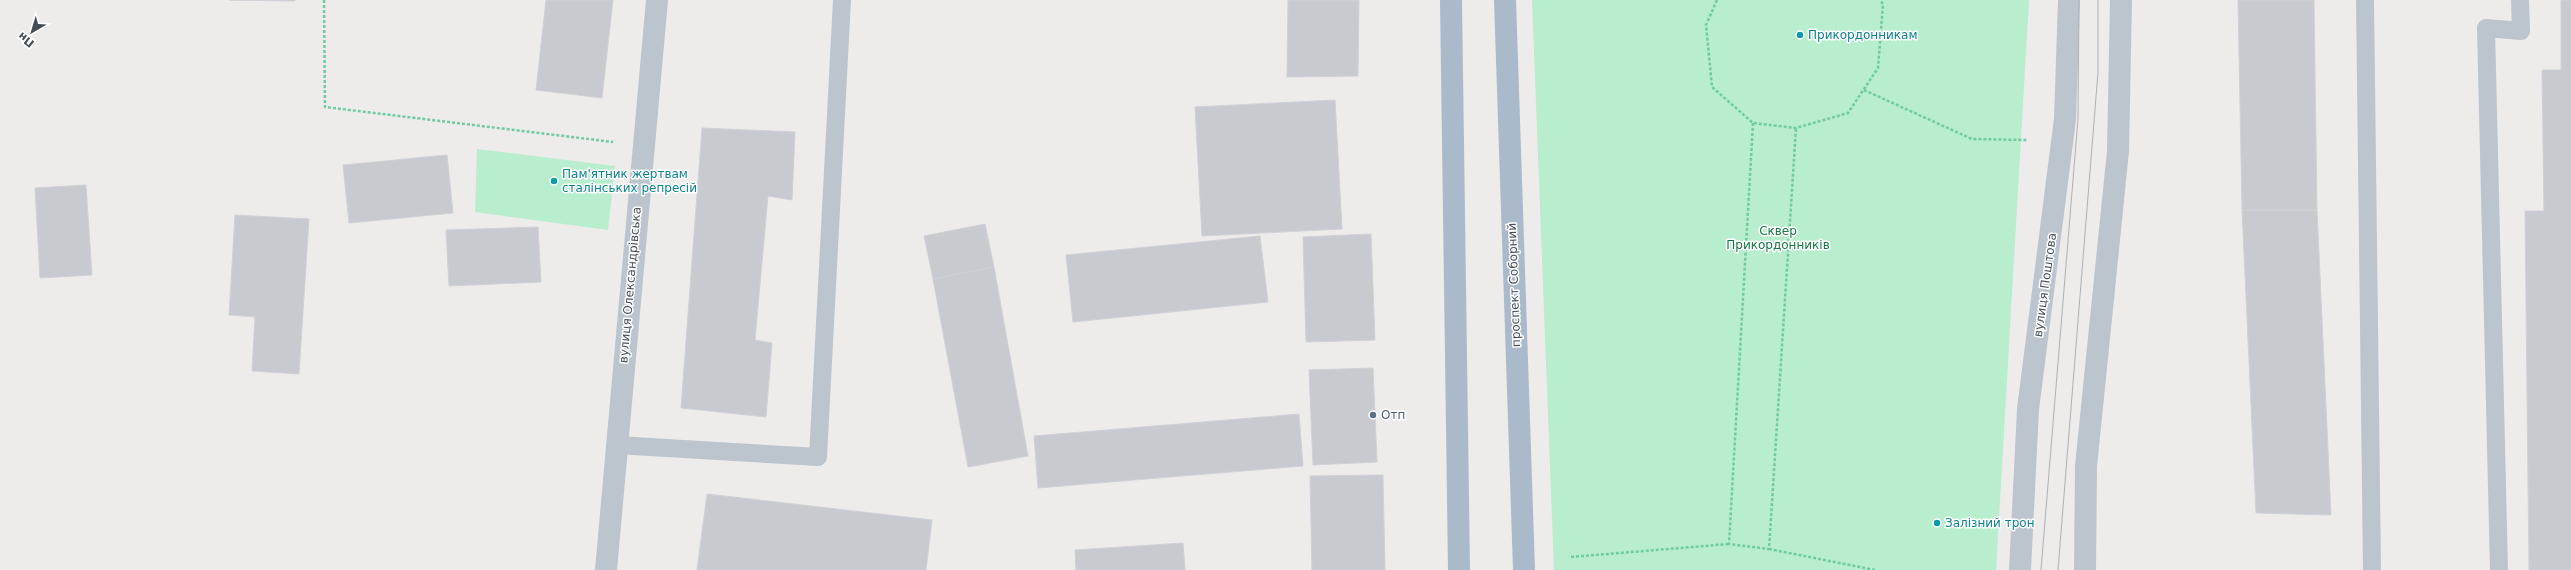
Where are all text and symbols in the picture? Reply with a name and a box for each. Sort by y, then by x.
north arrow [12,12,52,52]
place label: Прикордонникам [1808,28,1917,42]
text: Пн [16,29,37,50]
marker: Прикордонникам [1795,30,1805,40]
place label: Пам'ятник жертвам сталінських репресій [562,167,697,195]
marker: Пам'ятник жертвам сталінських репресій [549,176,559,186]
street label: вулиця Олександрівська [616,206,644,364]
street label: проспект Соборний [1505,223,1523,347]
park label: Сквер Прикордонників [1726,224,1830,252]
street label: вулиця Поштова [2031,232,2059,338]
place label: Отп [1381,408,1405,422]
marker: Отп [1368,410,1378,420]
place label: Залізний трон [1945,516,2034,530]
marker: Залізний трон [1932,518,1942,528]

